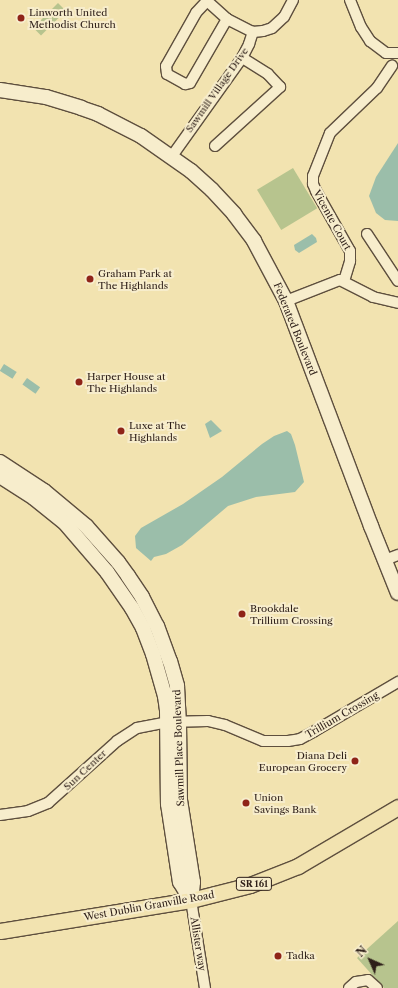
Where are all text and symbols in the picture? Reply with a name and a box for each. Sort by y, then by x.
place label: Linworth United Methodist Church [29,6,116,30]
marker: Linworth United Methodist Church [16,13,26,23]
street label: Sawmill Village Drive [183,45,251,135]
street label: Vicente Court [311,188,353,252]
place label: Graham Park at The Highlands [98,267,172,290]
marker: Graham Park at The Highlands [85,274,95,284]
street label: Federated Boulevard [271,281,319,377]
place label: Harper House at The Highlands [87,370,166,394]
marker: Harper House at The Highlands [74,377,84,387]
place label: Luxe at The Highlands [129,419,186,442]
marker: Luxe at The Highlands [116,426,126,436]
place label: Brookdale Trillium Crossing [250,602,332,626]
marker: Brookdale Trillium Crossing [237,609,247,619]
street label: Sawmill Place Boulevard [171,689,187,807]
street label: Trillium Crossing [303,689,381,741]
street label: Sun Center [61,747,109,793]
place label: Diana Deli European Grocery [259,749,347,772]
marker: Diana Deli European Grocery [350,756,360,766]
place label: Union Savings Bank [254,791,316,814]
marker: Union Savings Bank [241,798,251,808]
road number: SR 161 [235,877,273,891]
street label: West Dublin Granville Road [83,889,215,923]
street label: Allister way [188,916,208,972]
north arrow [350,940,390,980]
text: N [353,943,370,960]
place label: Tadka [286,950,315,962]
marker: Tadka [273,951,283,961]

